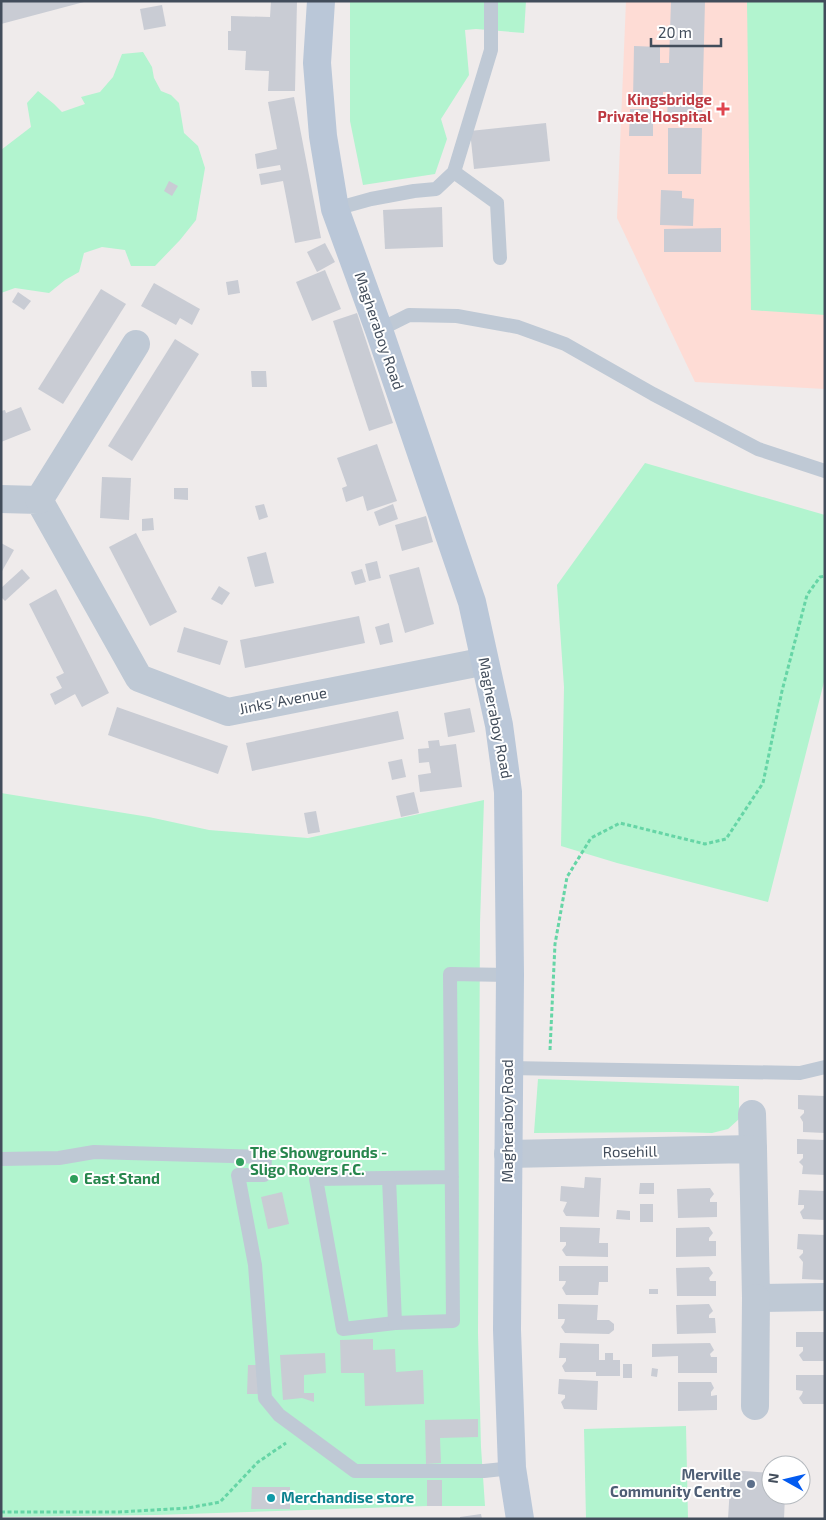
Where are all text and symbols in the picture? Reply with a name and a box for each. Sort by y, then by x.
scale bar [651,15,721,47]
text: 20 m [658,23,692,41]
place label: Kingsbridge Private Hospital [597,90,712,125]
marker: Kingsbridge Private Hospital [716,102,730,116]
street label: Magheraboy Road [351,269,409,392]
street label: Magheraboy Road [475,656,517,780]
street label: Jinks' Avenue [237,683,328,717]
street label: Magheraboy Road [498,1059,516,1183]
street label: Rosehill [602,1142,658,1160]
place label: The Showgrounds - Sligo Rovers F.C. [250,1143,387,1178]
marker: The Showgrounds - Sligo Rovers F.C. [234,1156,246,1168]
place label: East Stand [84,1169,160,1187]
marker: East Stand [68,1173,80,1185]
north arrow [761,1455,811,1505]
place label: Merville Community Centre [610,1465,741,1501]
text: N [764,1472,782,1484]
marker: Merville Community Centre [745,1478,757,1490]
place label: Merchandise store [281,1488,414,1506]
marker: Merchandise store [265,1492,277,1504]

